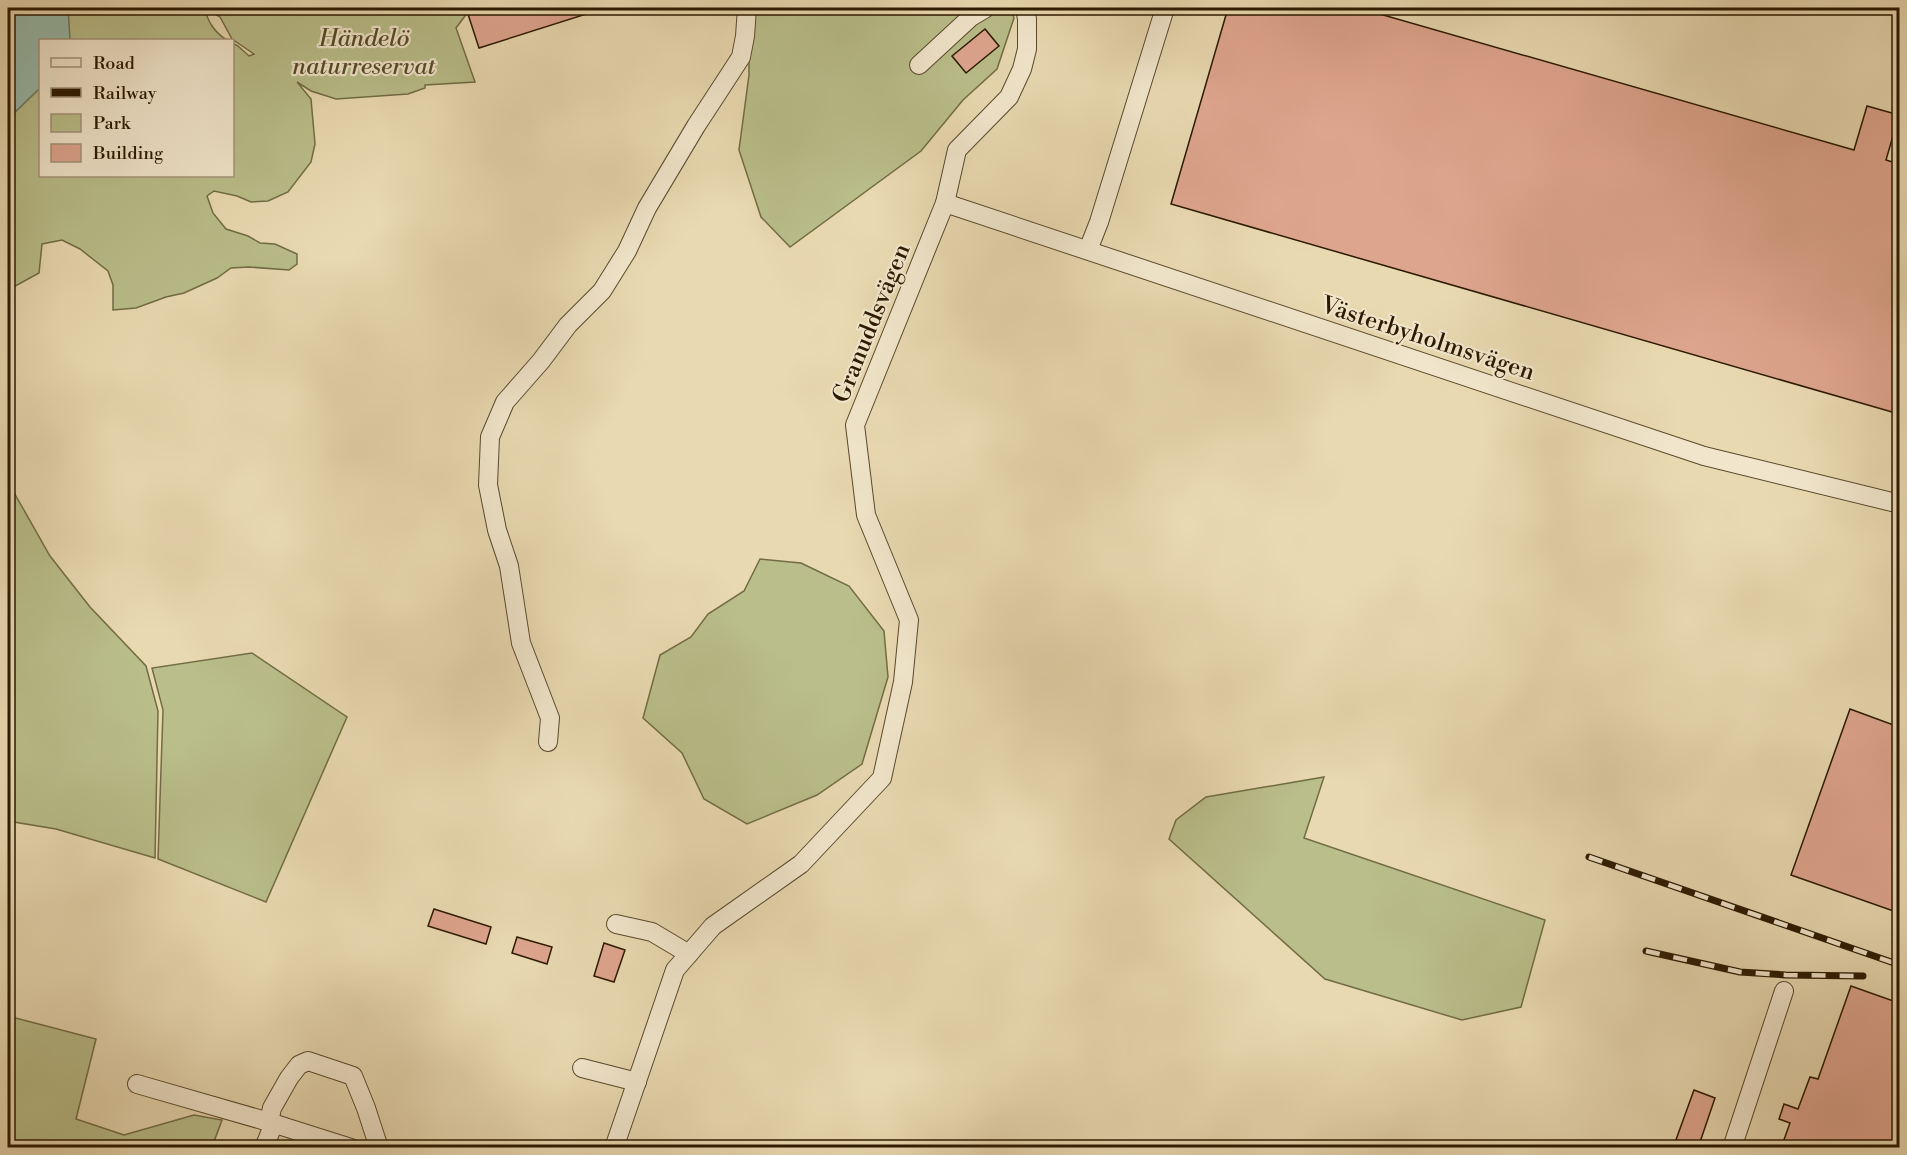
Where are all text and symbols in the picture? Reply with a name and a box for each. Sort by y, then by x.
park label: Händelö naturreservat [293,24,437,82]
legend [39,39,234,177]
text: Road [93,52,136,75]
text: Railway [93,82,157,105]
text: Park [93,112,132,135]
text: Building [92,142,164,165]
street label: Granuddsvägen [826,239,917,407]
street label: Västerbyholmsvägen [1316,290,1538,388]

